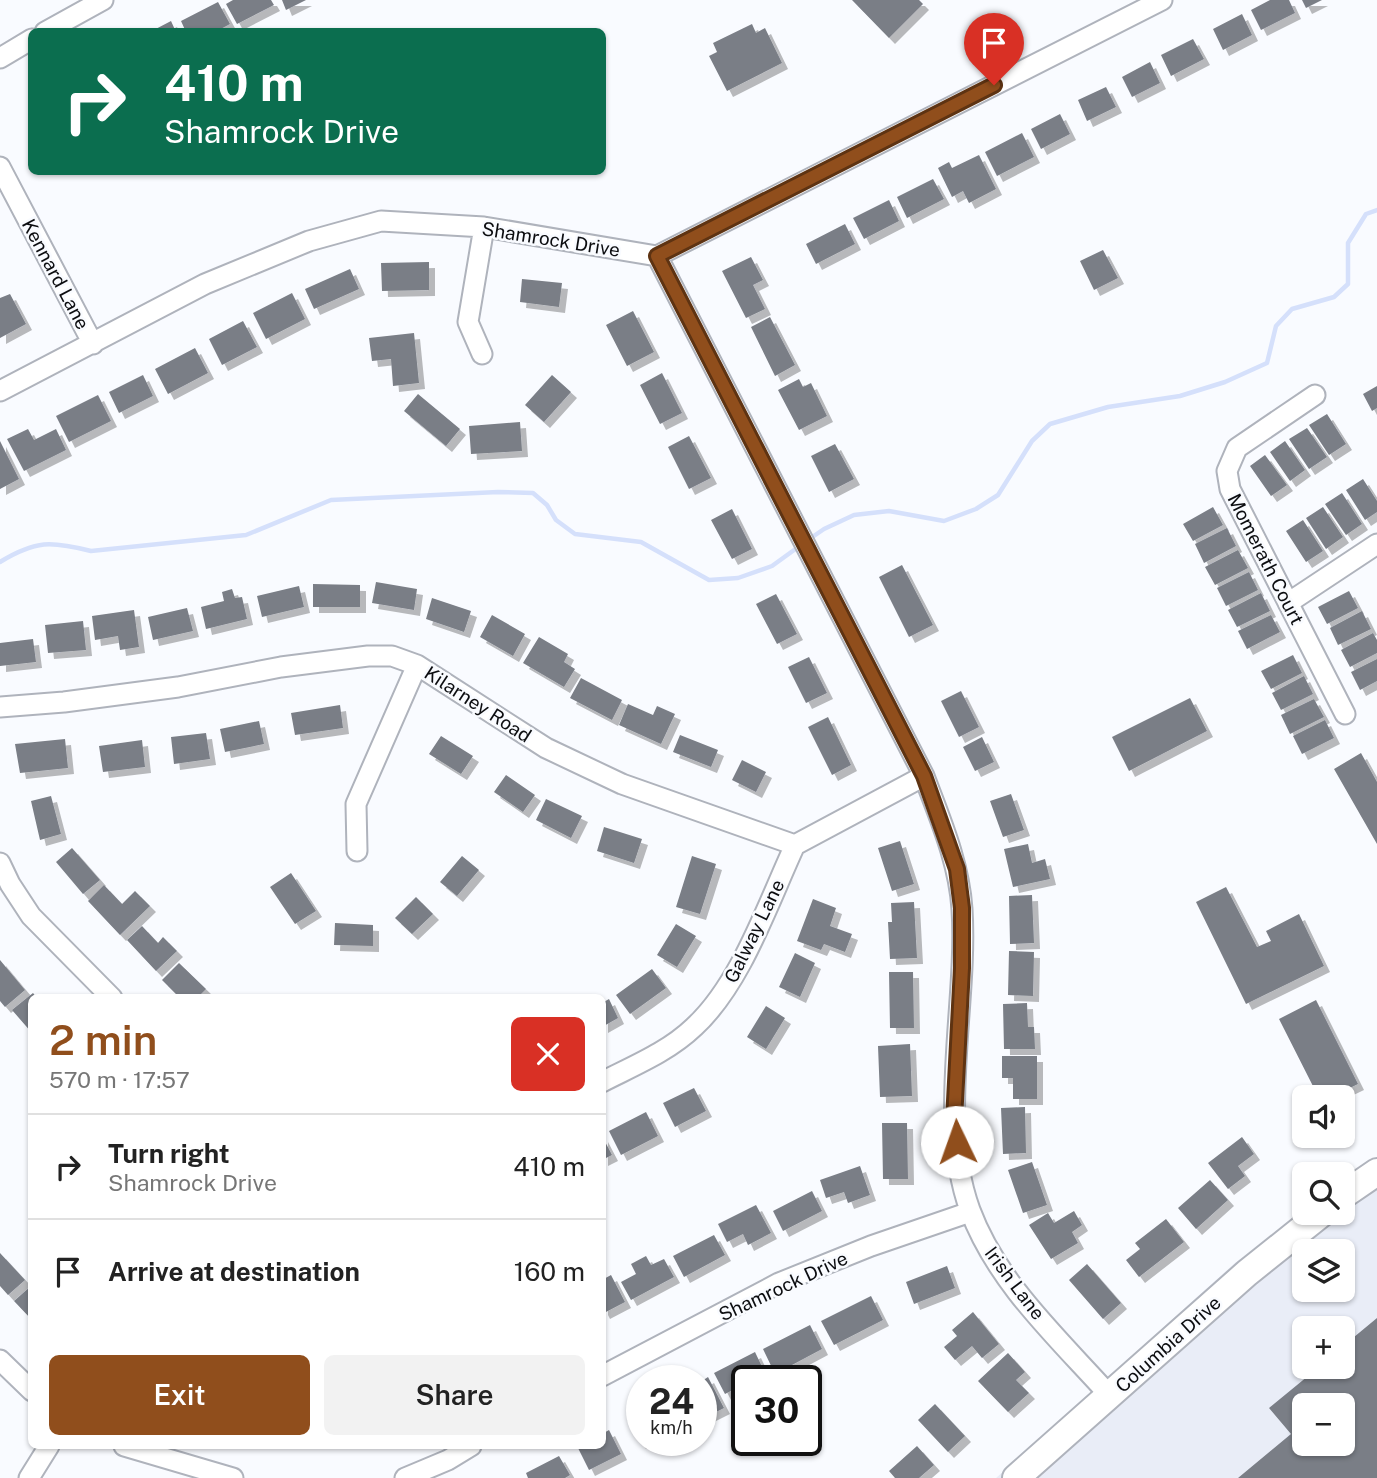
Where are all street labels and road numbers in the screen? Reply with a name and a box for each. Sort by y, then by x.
street label: Kennard Lane [18,215,94,333]
street label: Shamrock Drive [480,217,622,261]
street label: Momerath Court [1223,490,1309,628]
street label: Kilarney Road [421,661,535,747]
street label: Galway Lane [720,876,788,986]
street label: Irish Lane [980,1242,1050,1324]
street label: Shamrock Drive [715,1247,851,1325]
street label: Columbia Drive [1111,1291,1225,1397]

